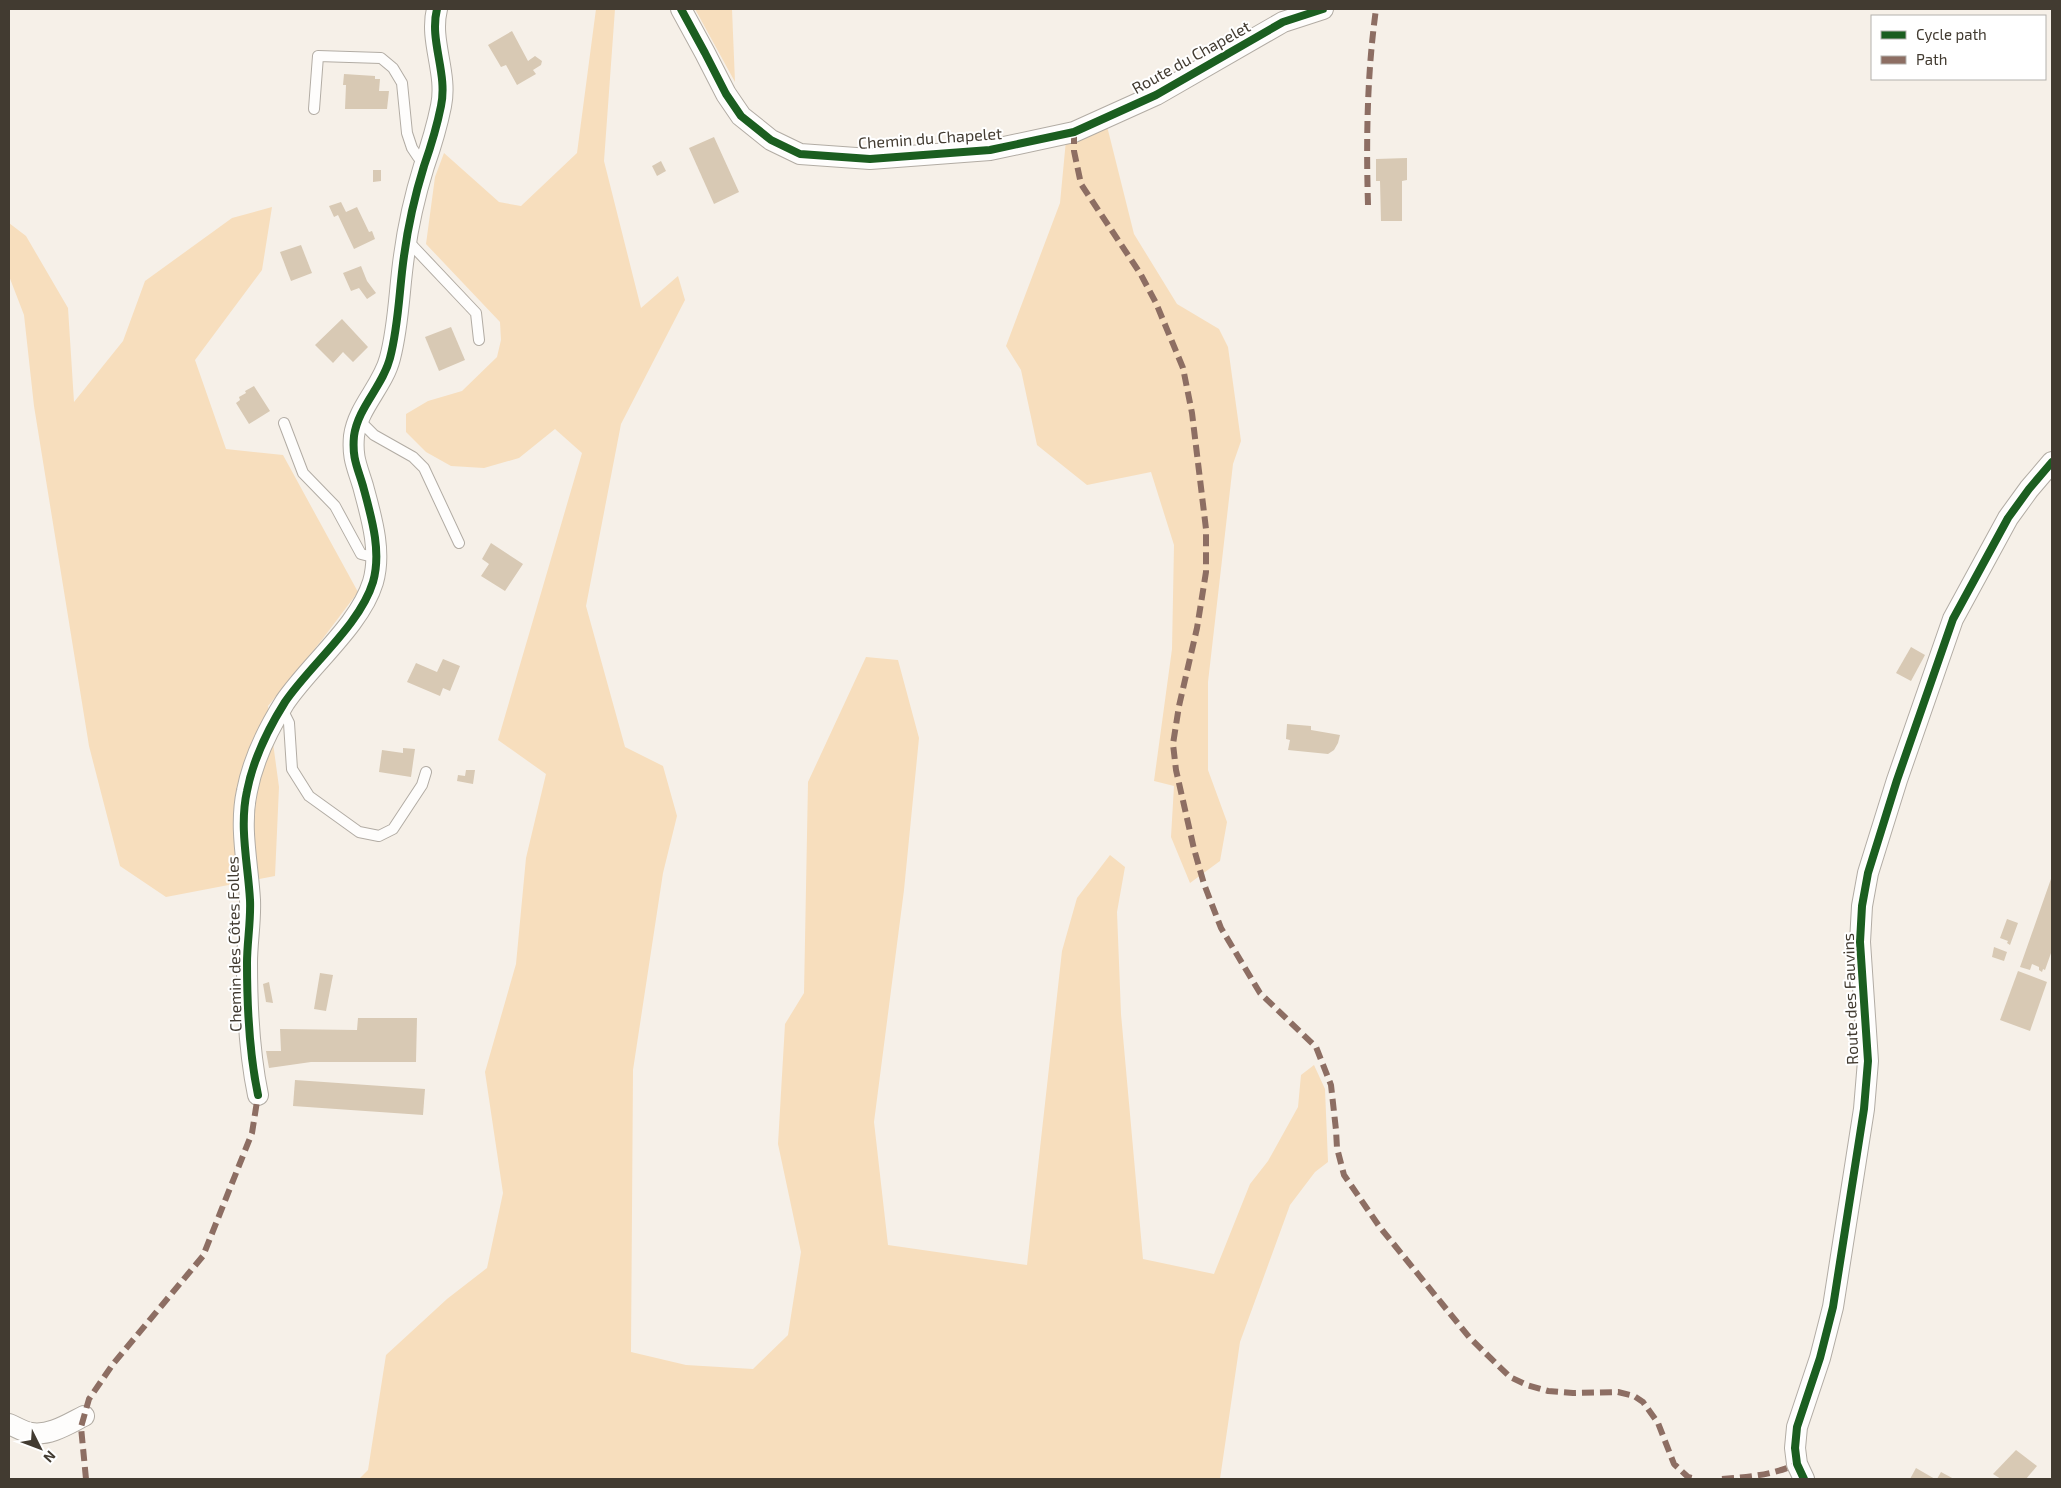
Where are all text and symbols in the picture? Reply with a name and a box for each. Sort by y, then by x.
legend [1871,15,2046,80]
street label: Route du Chapelet [1128,16,1253,97]
text: Cycle path [1916,25,1987,43]
text: Path [1916,50,1947,68]
street label: Chemin du Chapelet [857,123,1003,152]
street label: Chemin des Côtes Folles [222,856,245,1032]
street label: Route des Fauvins [1838,933,1861,1065]
north arrow [15,1423,65,1473]
text: N [40,1448,60,1466]

